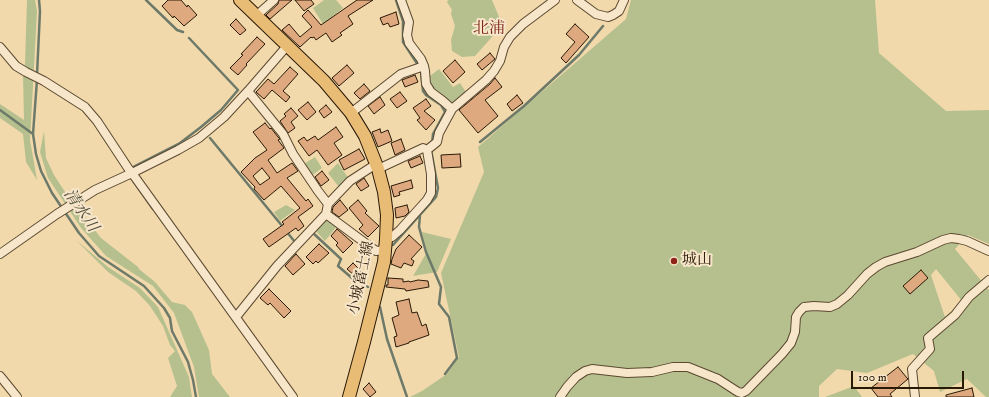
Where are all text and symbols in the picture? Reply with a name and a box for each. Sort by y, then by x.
district label: 北浦 [473,20,505,40]
water label: 清水川 [59,186,101,236]
street label: 小城富士線 [345,239,379,317]
place label: 城山 [682,252,712,270]
marker: 城山 [669,256,679,266]
scale bar [853,363,966,389]
text: 100 m [858,370,887,385]

